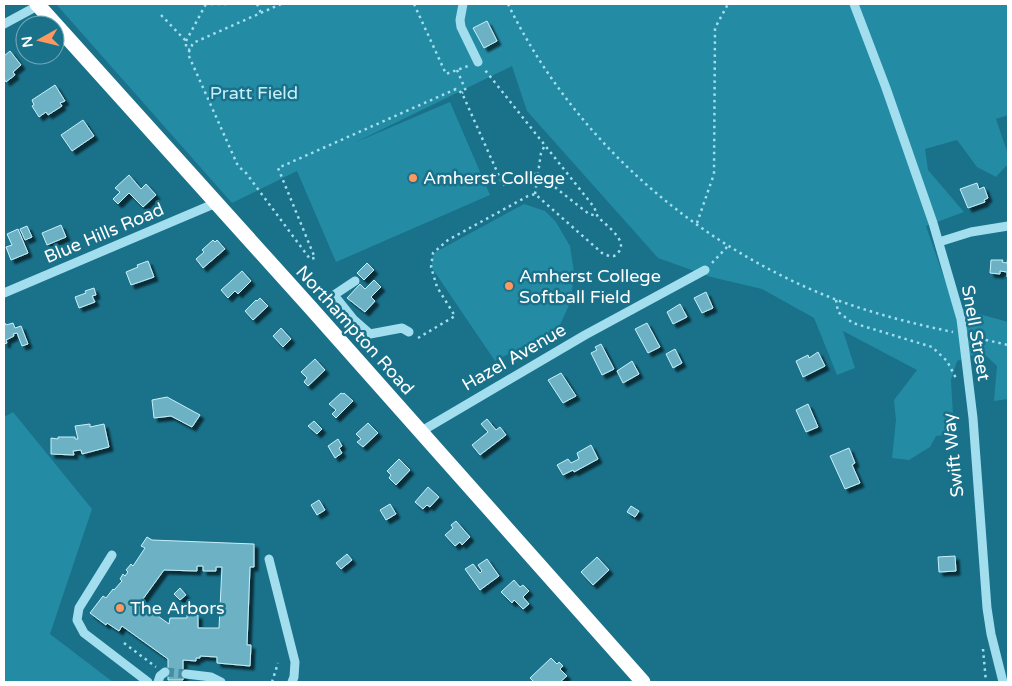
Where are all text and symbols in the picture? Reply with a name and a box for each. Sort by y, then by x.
north arrow [15,15,65,65]
text: N [18,35,37,48]
park label: Pratt Field [210,82,298,104]
place label: Amherst College [423,167,565,189]
marker: Amherst College [407,172,419,184]
street label: Blue Hills Road [41,198,167,268]
street label: Northampton Road [291,261,419,399]
place label: Amherst College Softball Field [519,265,661,308]
marker: Amherst College Softball Field [503,280,515,292]
street label: Snell Street [957,283,995,383]
street label: Hazel Avenue [458,318,570,396]
street label: Swift Way [938,411,968,498]
place label: The Arbors [130,597,225,619]
marker: The Arbors [114,602,126,614]

